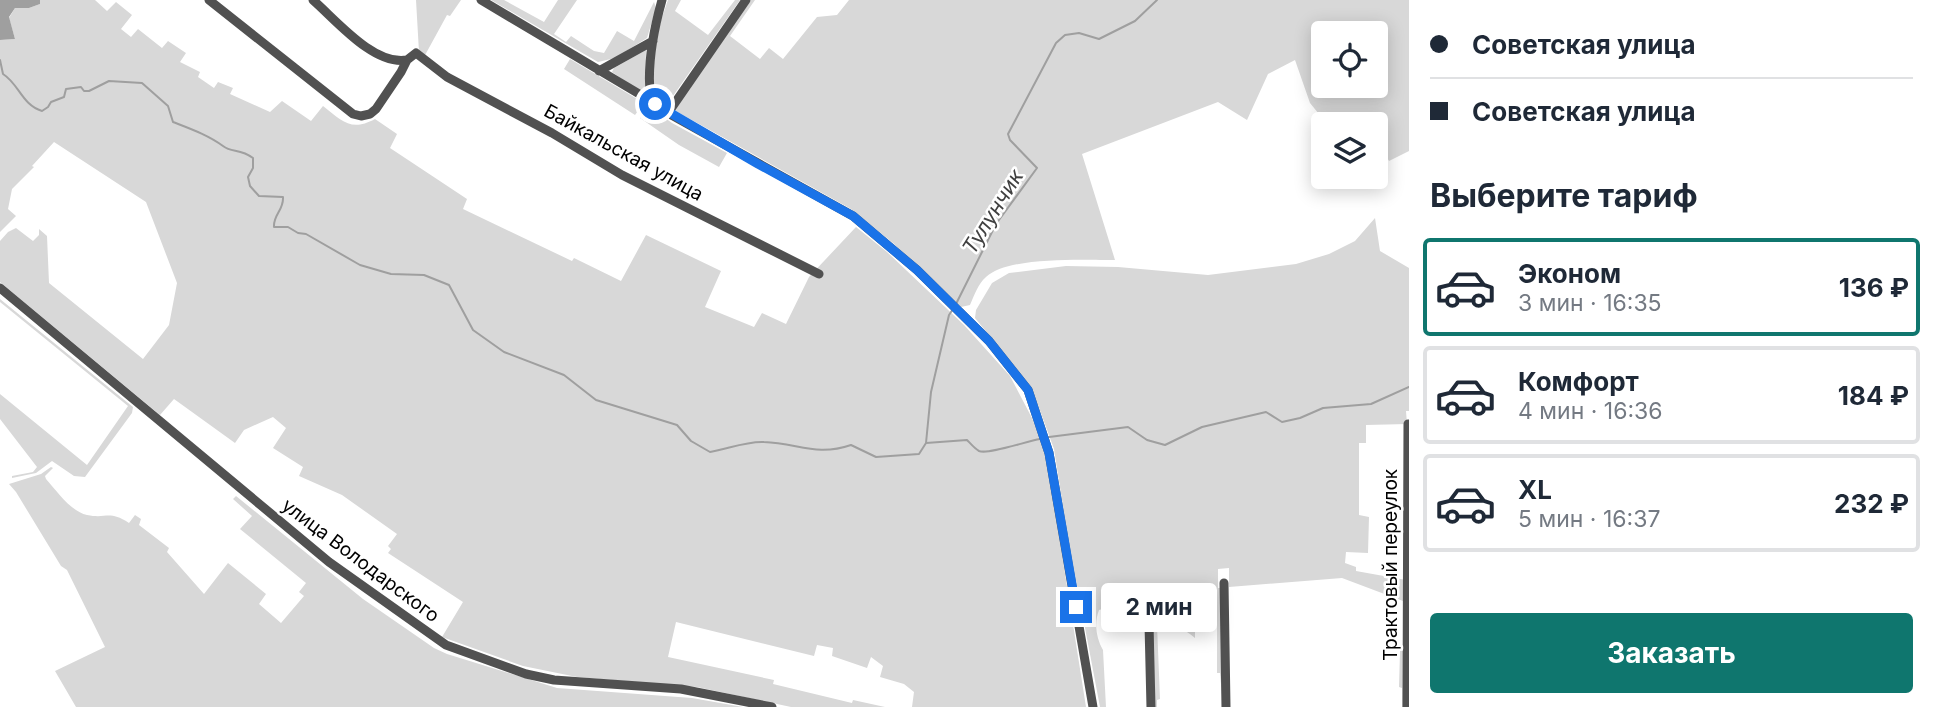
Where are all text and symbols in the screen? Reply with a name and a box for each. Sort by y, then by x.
map controls [1311,21,1388,189]
button: locate [1311,21,1388,98]
text: Советская улица [1472,29,1696,60]
route start [639,88,671,120]
text: Советская улица [1472,96,1696,127]
street label: Байкальская улица [540,99,707,206]
button: layers [1311,112,1388,189]
water label: Тулунчик [957,164,1029,259]
text: Выберите тариф [1430,176,1698,215]
icon: car [1434,256,1497,319]
text: Эконом [1518,258,1621,289]
text: 136 ₽ [1839,272,1909,303]
text: 3 мин · 16:35 [1518,289,1662,317]
icon: car [1434,364,1497,427]
text: Комфорт [1518,366,1639,397]
text: 184 ₽ [1838,380,1909,411]
text: 4 мин · 16:36 [1518,397,1663,425]
street label: Трактовый переулок [1379,468,1402,661]
icon: car [1434,472,1497,535]
text: XL [1518,474,1552,505]
text: 232 ₽ [1834,488,1909,519]
street label: улица Володарского [277,494,444,627]
text: 5 мин · 16:37 [1518,505,1660,533]
callout: 2 мин [1100,582,1216,632]
route end [1060,591,1092,623]
text: 2 мин [1125,593,1193,621]
button: Заказать [1430,613,1913,693]

